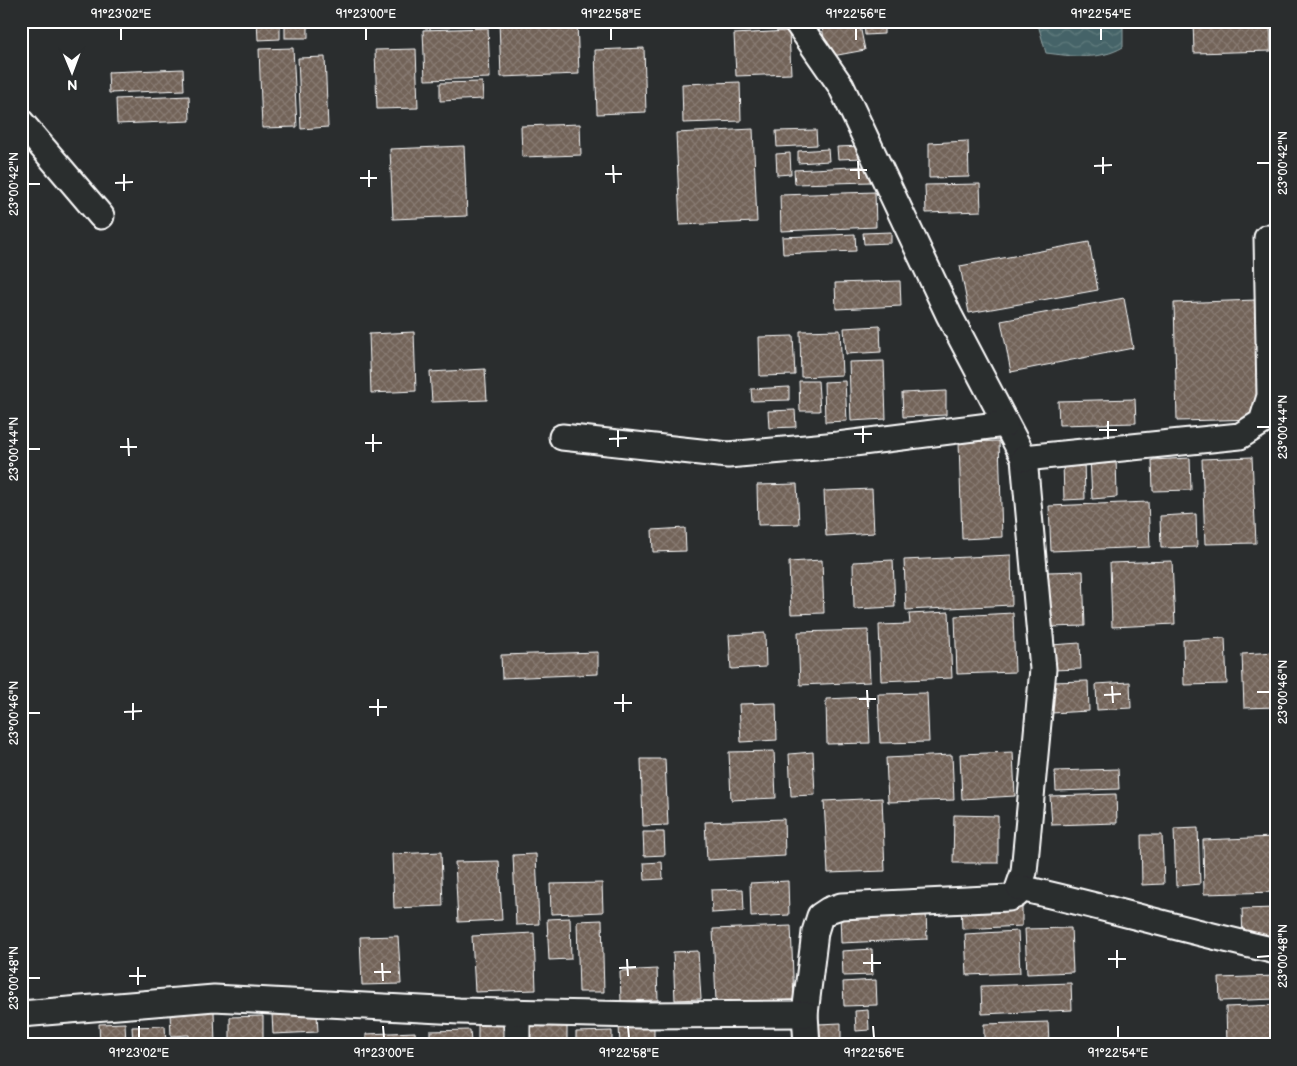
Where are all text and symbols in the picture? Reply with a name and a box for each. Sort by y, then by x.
text: 91°23'02"E [91,7,151,22]
text: 91°23'00"E [336,7,396,22]
text: 91°22'58"E [581,7,641,22]
text: 91°22'56"E [826,7,886,22]
text: 91°22'54"E [1071,7,1131,22]
north arrow [48,48,98,98]
text: N [67,76,78,93]
text: 23°00'42"N [1276,131,1291,195]
text: 23°00'42"N [7,152,22,216]
text: 23°00'44"N [1276,395,1291,459]
text: 23°00'44"N [7,417,22,481]
text: 23°00'46"N [1276,660,1291,724]
text: 23°00'46"N [7,681,22,745]
text: 23°00'48"N [1276,924,1291,988]
text: 23°00'48"N [7,946,22,1010]
text: 91°23'02"E [109,1046,169,1061]
text: 91°23'00"E [354,1046,414,1061]
text: 91°22'58"E [599,1046,659,1061]
text: 91°22'56"E [844,1046,904,1061]
text: 91°22'54"E [1088,1046,1148,1061]

